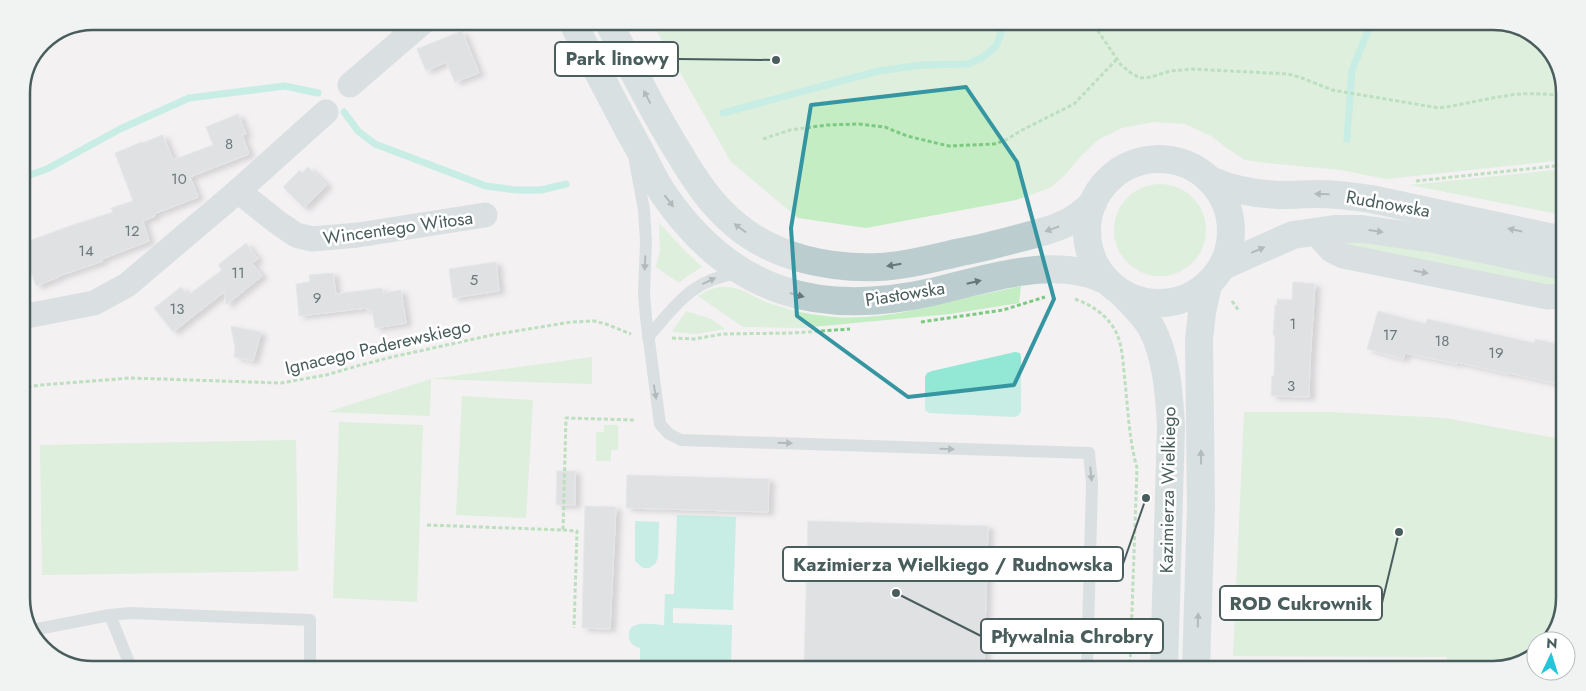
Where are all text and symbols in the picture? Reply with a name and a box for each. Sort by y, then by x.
callout: Park linowy [555,42,678,76]
text: Park linowy [565,45,670,72]
one-way arrow [643,89,651,104]
house number: 8 [225,133,233,155]
house number: 10 [171,168,187,190]
street label: Rudnowska [1344,184,1432,224]
one-way arrow [1313,190,1329,198]
one-way arrow [664,194,674,208]
street label: Wincentego Witosa [321,205,475,251]
house number: 12 [124,220,140,242]
one-way arrow [733,223,747,233]
one-way arrow [1045,226,1060,233]
one-way arrow [1508,226,1523,234]
one-way arrow [1369,227,1385,235]
house number: 14 [78,240,94,262]
one-way arrow [1251,245,1265,253]
one-way arrow [641,255,649,271]
one-way arrow [886,261,902,269]
house number: 11 [231,262,245,284]
one-way arrow [1413,268,1428,276]
house number: 5 [470,269,478,291]
street label: Piastowska [863,275,947,313]
one-way arrow [702,277,716,285]
one-way arrow [967,278,982,286]
house number: 9 [313,287,321,309]
one-way arrow [790,291,805,299]
house number: 13 [170,298,184,320]
street label: Ignacego Paderewskiego [283,313,474,381]
house number: 1 [1290,313,1296,335]
house number: 17 [1383,324,1397,346]
house number: 18 [1435,330,1449,352]
house number: 19 [1488,342,1504,364]
house number: 3 [1287,375,1295,397]
one-way arrow [652,384,660,400]
street label: Kazimierza Wielkiego [1154,406,1182,574]
one-way arrow [777,439,793,447]
one-way arrow [939,445,955,453]
one-way arrow [1197,449,1205,465]
one-way arrow [1087,466,1095,482]
callout: Kazimierza Wielkiego / Rudnowska [783,547,1123,581]
text: Kazimierza Wielkiego / Rudnowska [793,551,1113,578]
callout: ROD Cukrownik [1220,586,1382,620]
text: ROD Cukrownik [1230,590,1372,617]
one-way arrow [1194,612,1202,628]
callout: Pływalnia Chrobry [981,619,1163,653]
text: Pływalnia Chrobry [991,623,1154,650]
north arrow [1526,631,1576,681]
text: N [1546,633,1558,653]

